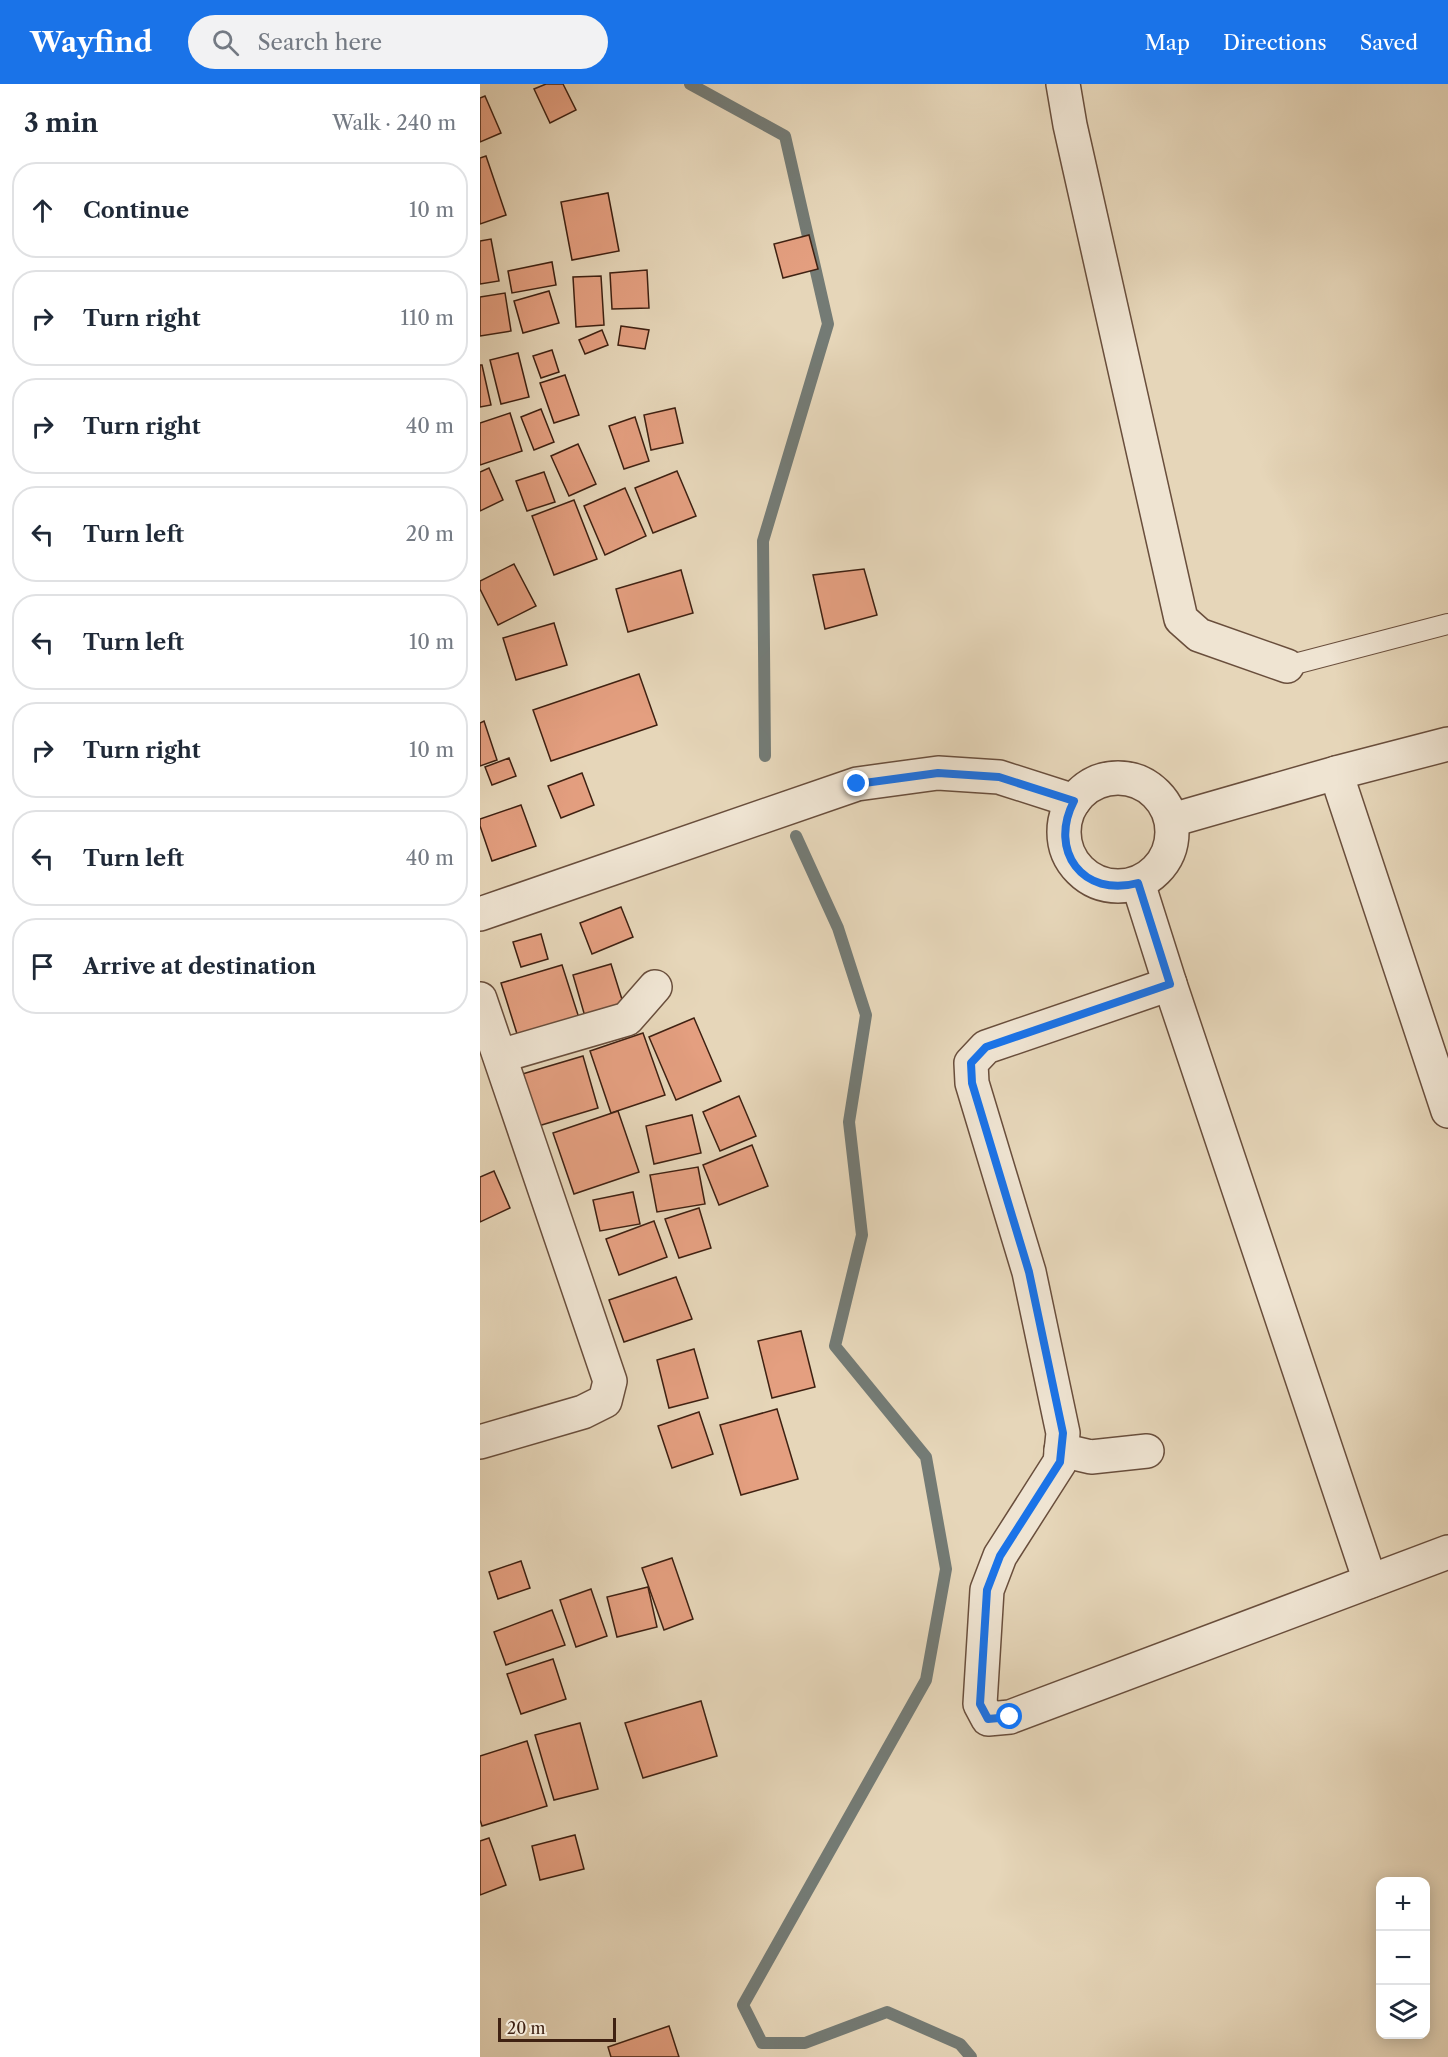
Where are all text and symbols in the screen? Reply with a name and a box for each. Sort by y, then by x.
search box [188,15,608,69]
text: Wayfind [30,25,152,59]
icon: search [209,26,242,59]
text: Search here [257,29,382,56]
text: Map [1145,30,1190,55]
text: Directions [1223,30,1327,55]
text: Saved [1360,30,1418,55]
text: 3 min [24,107,98,139]
text: Walk · 240 m [332,111,456,135]
icon: ahead [26,194,59,227]
text: Continue [83,197,189,224]
text: 10 m [409,198,454,222]
icon: right [26,302,59,335]
text: Turn right [83,305,201,332]
text: 110 m [401,306,454,330]
icon: right [26,410,59,443]
text: Turn right [83,413,201,440]
text: 40 m [406,414,454,438]
icon: left [26,518,59,551]
text: Turn left [83,521,184,548]
text: 20 m [406,522,454,546]
icon: left [26,626,59,659]
text: Turn left [83,629,184,656]
text: 10 m [409,630,454,654]
icon: right [26,734,59,767]
text: Turn right [83,737,201,764]
text: 10 m [409,738,454,762]
route end [843,770,869,796]
icon: left [26,842,59,875]
text: Turn left [83,845,184,872]
text: 40 m [406,846,454,870]
icon: arrive [26,950,59,983]
text: Arrive at destination [83,953,316,980]
route start [996,1703,1022,1729]
map controls [1376,1877,1430,2039]
button: + [1376,1877,1430,1931]
button: − [1376,1931,1430,1985]
button: layers [1376,1985,1430,2039]
scale bar [498,2015,616,2042]
text: 20 m [507,2018,546,2038]

